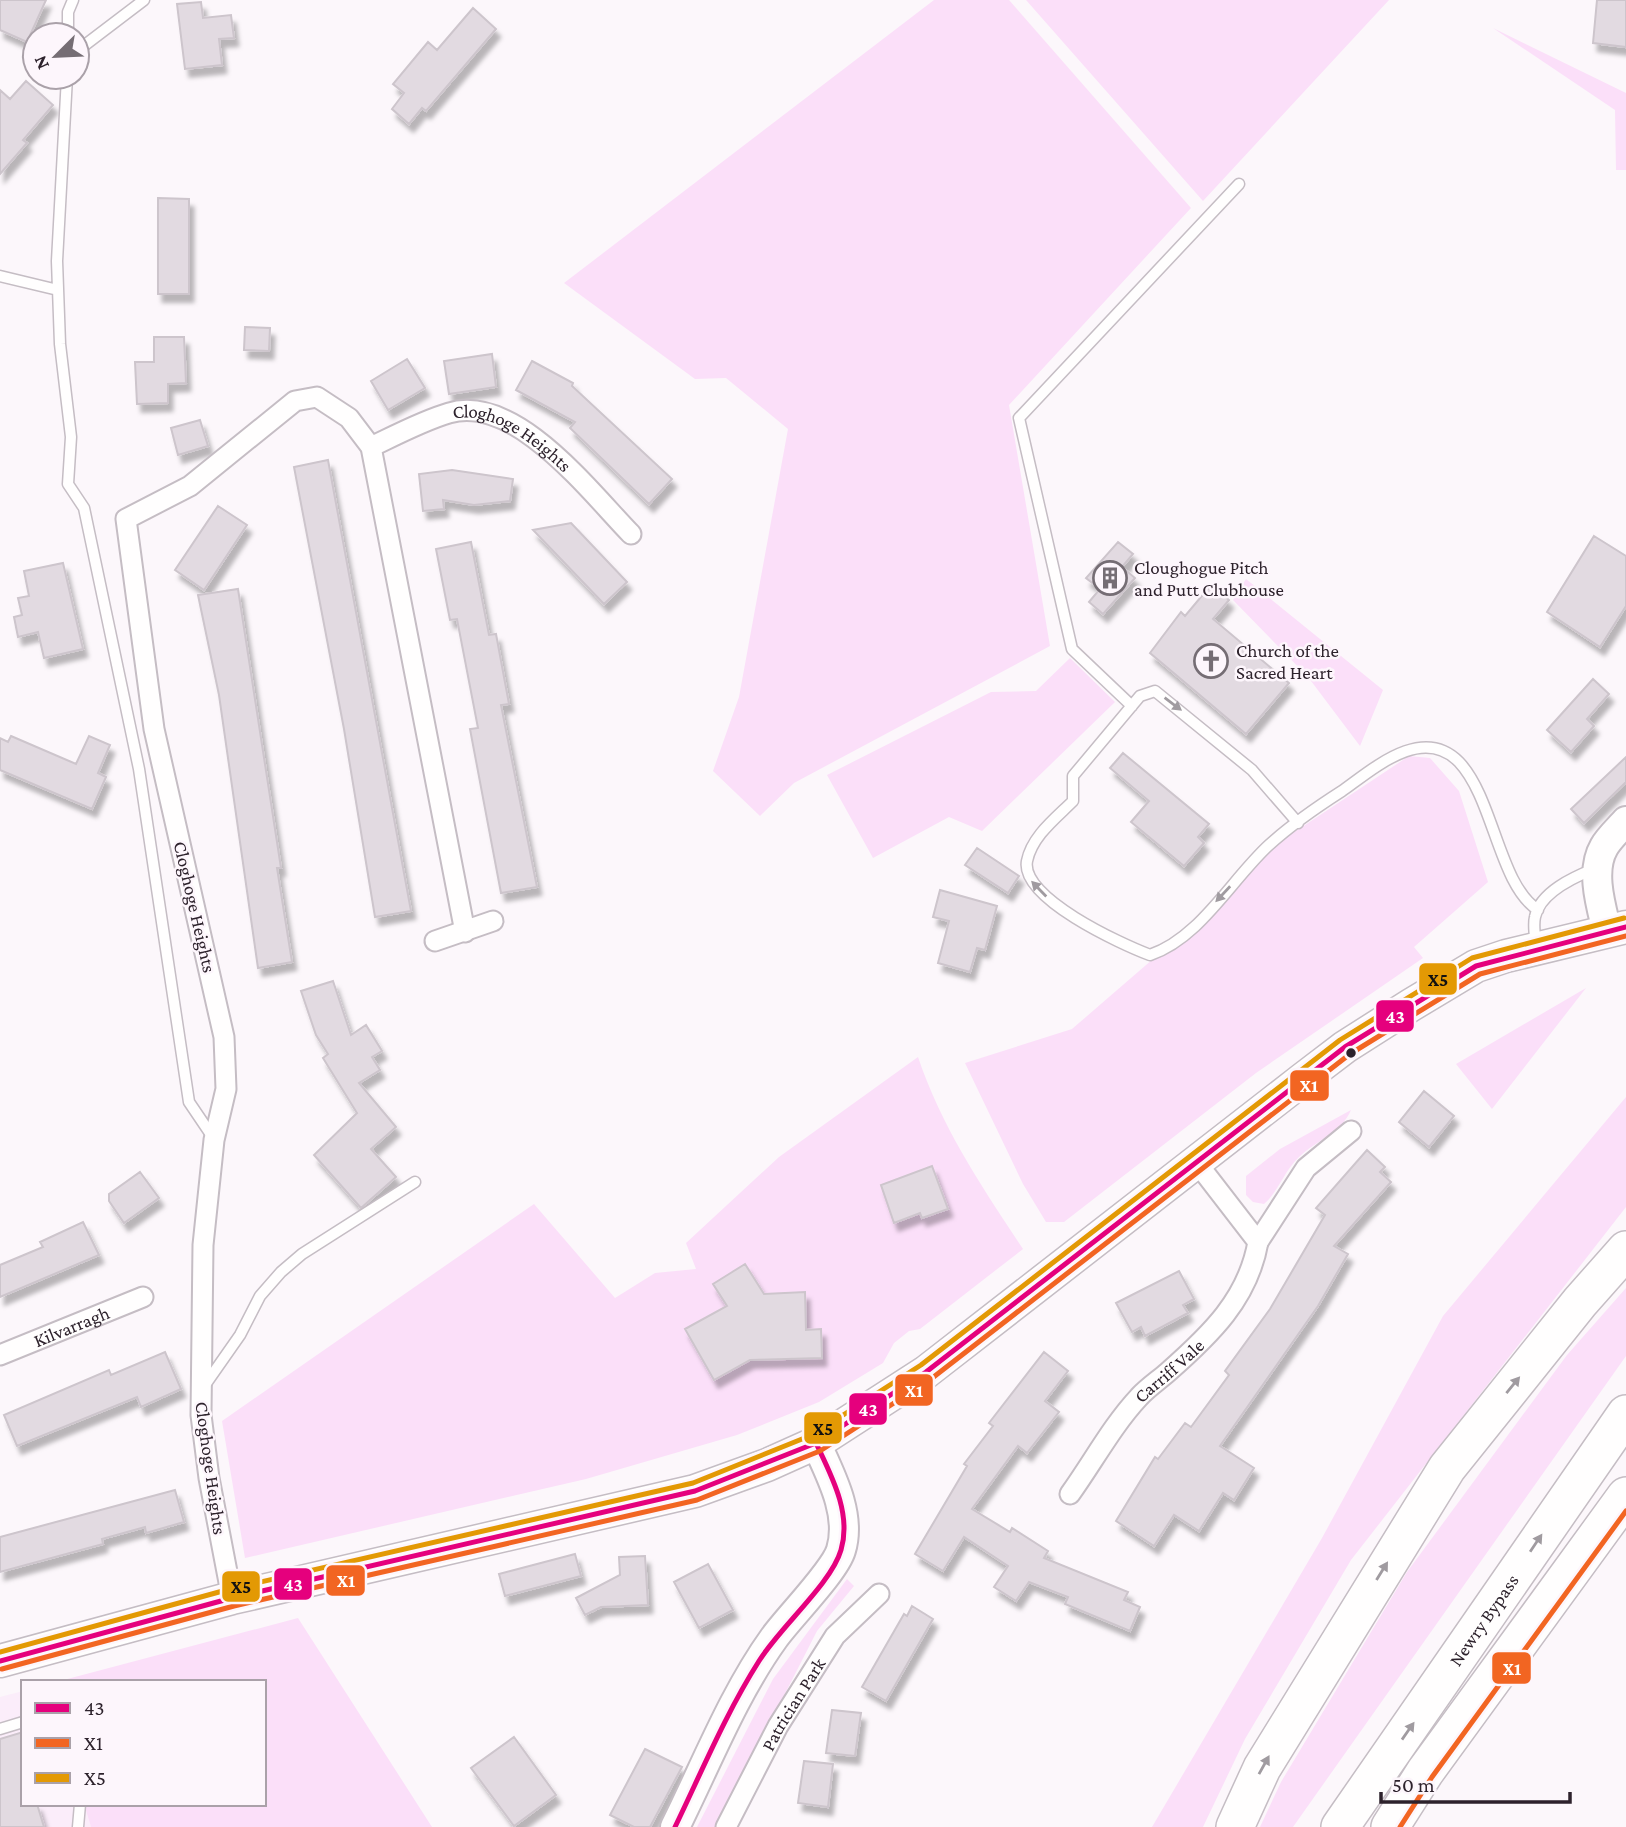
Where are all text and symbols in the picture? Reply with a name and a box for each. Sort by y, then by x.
north arrow [21,21,91,91]
text: N [29,52,53,73]
street label: Cloghoge Heights [451,400,576,476]
place label: Cloughogue Pitch and Putt Clubhouse [1134,557,1284,600]
building icon: Cloughogue Pitch and Putt Clubhouse [1091,559,1129,597]
place label: Church of the Sacred Heart [1236,640,1339,683]
church icon: Church of the Sacred Heart [1192,642,1230,680]
one-way arrow [1164,697,1183,711]
street label: Cloghoge Heights [170,839,220,975]
one-way arrow [1031,880,1047,898]
one-way arrow [1216,885,1232,902]
line badge: X5 [1418,962,1458,996]
text: X5 [1428,969,1448,990]
line badge: 43 [1375,999,1415,1033]
text: 43 [1385,1006,1405,1027]
unlabelled marker [1344,1046,1358,1060]
line badge: X1 [1289,1069,1330,1102]
text: X1 [1300,1075,1318,1096]
street label: Kilvarragh [30,1301,112,1351]
street label: Carriff Vale [1129,1334,1208,1406]
line badge: X1 [894,1373,934,1407]
one-way arrow [1505,1377,1520,1394]
text: X1 [905,1380,923,1401]
line badge: 43 [848,1392,888,1426]
text: 43 [858,1399,878,1420]
street label: Cloghoge Heights [191,1400,231,1536]
line badge: X5 [803,1411,843,1445]
text: X5 [813,1418,833,1439]
one-way arrow [1529,1534,1543,1552]
one-way arrow [1375,1561,1388,1580]
line badge: X1 [325,1564,366,1597]
line badge: 43 [273,1567,313,1601]
line badge: X5 [221,1570,261,1603]
text: X1 [337,1570,355,1591]
street label: Newry Bypass [1444,1570,1522,1670]
text: 43 [283,1574,303,1595]
text: X5 [231,1576,251,1597]
line badge: X1 [1491,1651,1532,1685]
street label: Patrician Park [757,1653,830,1754]
text: X1 [1503,1658,1521,1679]
legend [21,1680,266,1806]
text: 43 [84,1696,105,1720]
one-way arrow [1401,1722,1415,1740]
text: X1 [84,1731,103,1755]
one-way arrow [1258,1756,1270,1775]
scale bar [1381,1760,1570,1804]
text: X5 [84,1766,106,1790]
text: 50 m [1392,1773,1435,1797]

